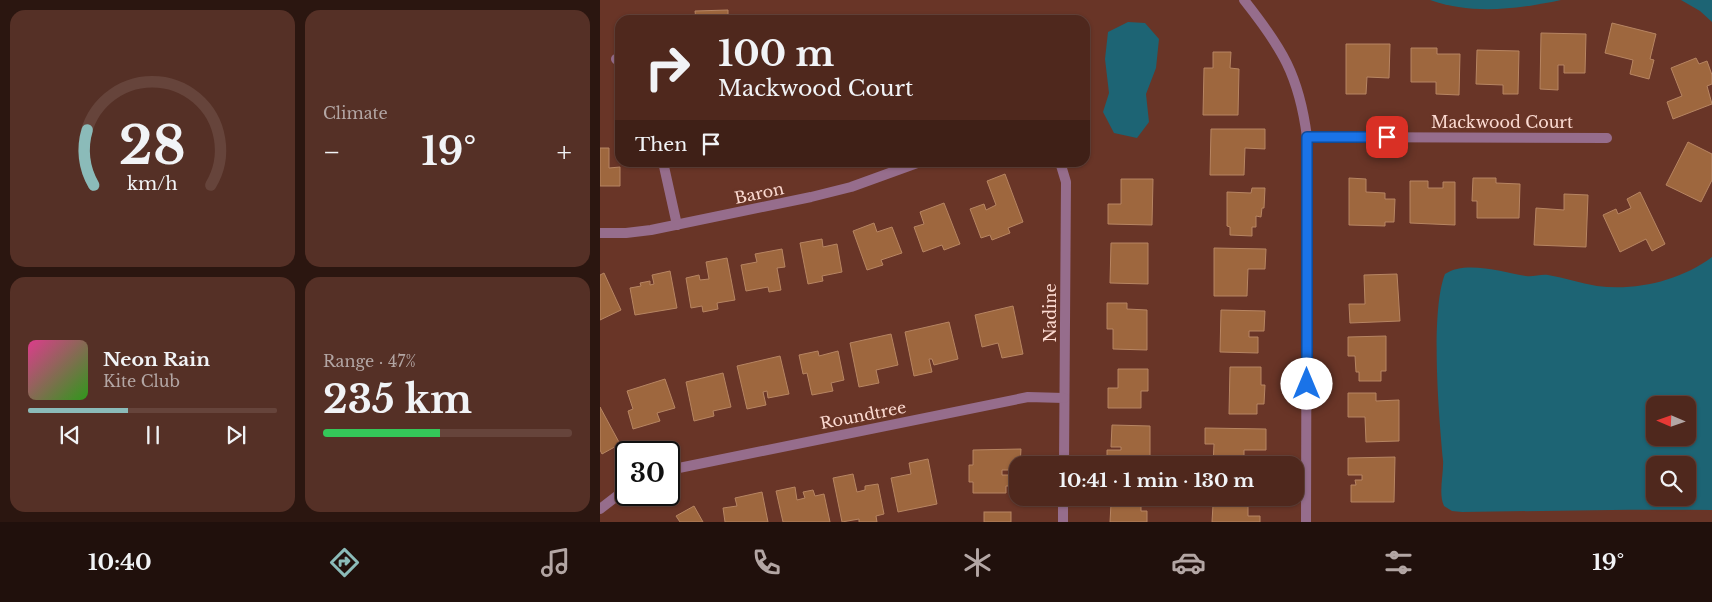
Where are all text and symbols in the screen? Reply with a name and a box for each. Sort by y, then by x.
text: 100 m [718,32,834,75]
icon: right [635,35,700,100]
text: Mackwood Court [718,75,913,102]
text: Climate [323,103,388,123]
street label: Mackwood Court [1431,112,1573,132]
text: 28 [119,114,186,178]
pin [1366,116,1408,158]
icon: arrive [1373,123,1401,151]
text: 19° [421,128,476,175]
icon: arrive [697,130,725,158]
text: Then [635,133,687,156]
text: − [323,135,341,170]
text: + [557,135,572,170]
text: km/h [127,173,178,195]
street label: Baron [732,178,786,208]
street label: Nadine [1040,283,1060,343]
text: Neon Rain [103,348,210,371]
text: Range · 47% [323,351,416,371]
position arrow [1280,357,1332,409]
text: Kite Club [103,371,180,391]
text: 235 km [323,376,472,423]
north arrow [1646,396,1696,446]
map controls [1646,396,1696,506]
street label: Roundtree [818,397,908,433]
icon: previous [56,421,84,449]
icon: pause [139,421,167,449]
icon: next [222,421,250,449]
speed limit sign: 30 [615,441,680,506]
button: search [1646,456,1696,506]
text: 10:41 · 1 min · 130 m [1059,469,1254,492]
icon: directions [327,545,362,580]
icon: music [538,545,573,580]
icon: phone [749,545,784,580]
icon: climate [960,545,995,580]
icon: car [1171,545,1206,580]
icon: filters [1381,545,1416,580]
text: 10:40 [88,549,152,576]
text: 19° [1592,549,1624,576]

